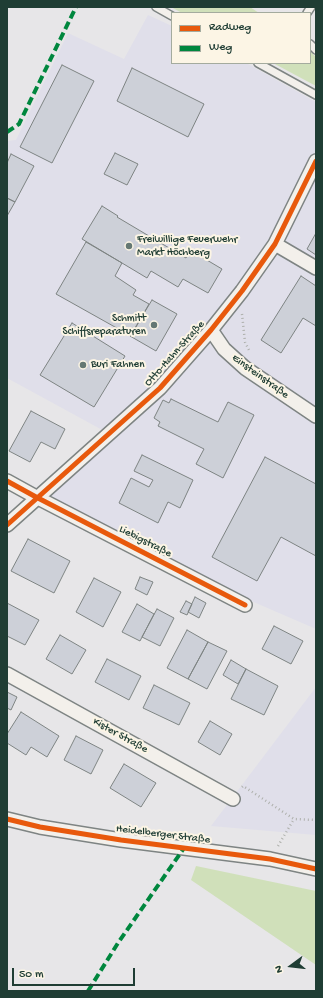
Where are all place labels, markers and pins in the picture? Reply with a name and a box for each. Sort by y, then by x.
place label: Freiwillige Feuerwehr Markt Höchberg [137,233,237,259]
marker: Freiwillige Feuerwehr Markt Höchberg [124,241,134,251]
place label: Schmitt Schiffsreparaturen [63,312,146,338]
marker: Schmitt Schiffsreparaturen [149,320,159,330]
place label: Buri Fahnen [91,358,144,372]
marker: Buri Fahnen [78,360,88,370]

